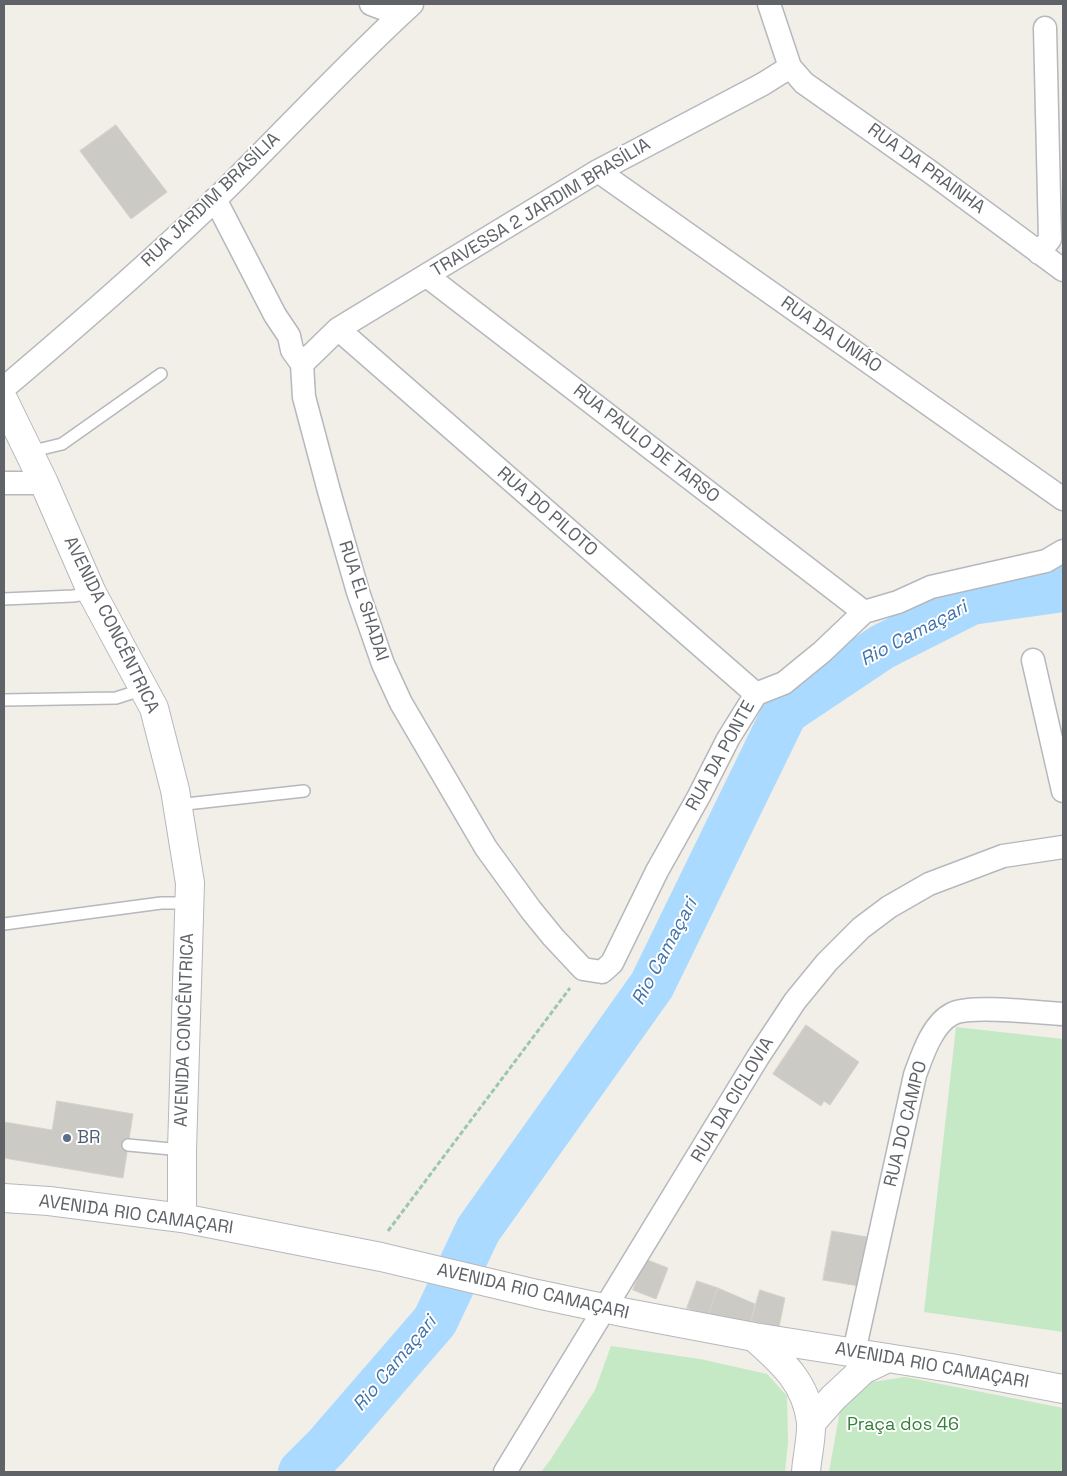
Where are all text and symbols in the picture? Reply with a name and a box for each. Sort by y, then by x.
street label: RUA DA PRAINHA [863,119,989,219]
street label: RUA JARDIM BRASÍLIA [137,128,285,272]
street label: TRAVESSA 2 JARDIM BRASÍLIA [427,134,655,282]
street label: RUA DA UNIÃO [776,292,886,378]
street label: RUA PAULO DE TARSO [569,380,723,508]
street label: RUA DO PILOTO [492,463,602,561]
street label: AVENIDA CONCÊNTRICA [59,533,163,717]
street label: RUA EL SHADAI [333,538,393,664]
water label: Rio Camaçari [857,596,971,672]
street label: RUA DA PONTE [682,697,760,815]
water label: Rio Camaçari [627,895,703,1009]
street label: AVENIDA CONCÊNTRICA [171,933,199,1127]
street label: RUA DA CICLOVIA [687,1033,779,1167]
street label: RUA DO CAMPO [880,1059,932,1189]
place label: BR [77,1127,100,1149]
marker: BR [61,1132,73,1144]
street label: AVENIDA RIO CAMAÇARI [37,1191,235,1239]
street label: AVENIDA RIO CAMAÇARI [435,1259,631,1325]
water label: Rio Camaçari [349,1312,441,1416]
street label: AVENIDA RIO CAMAÇARI [834,1338,1030,1394]
park label: Praça dos 46 [847,1414,959,1436]

